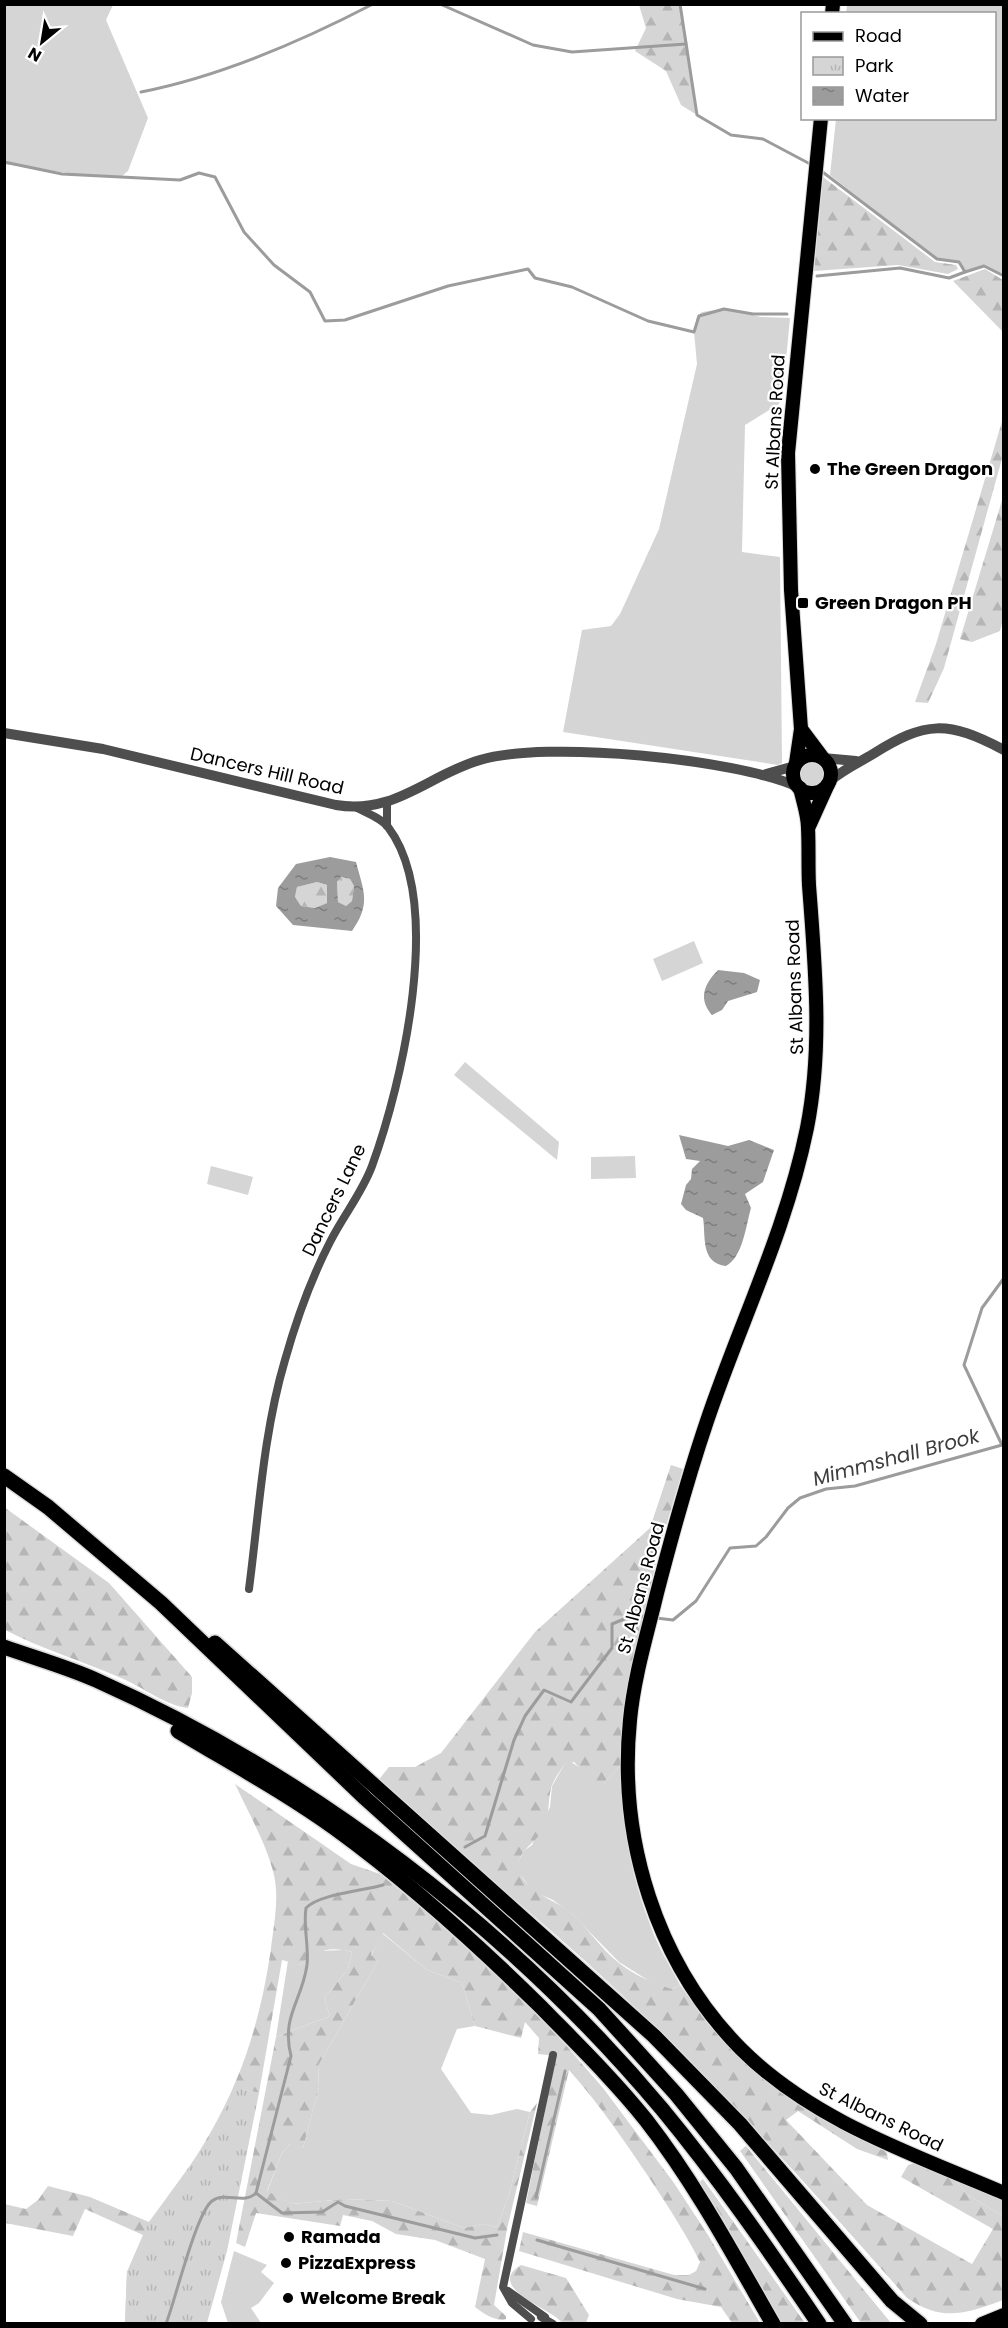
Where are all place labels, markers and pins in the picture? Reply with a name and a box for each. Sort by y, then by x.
place label: The Green Dragon [827,456,993,481]
marker: The Green Dragon [808,462,822,476]
place label: Green Dragon PH [815,590,972,615]
marker: Green Dragon PH [796,596,810,610]
place label: Ramada [301,2224,381,2249]
marker: Ramada [282,2230,296,2244]
place label: PizzaExpress [298,2250,416,2275]
marker: PizzaExpress [279,2256,293,2270]
place label: Welcome Break [300,2285,447,2310]
marker: Welcome Break [281,2291,295,2305]

